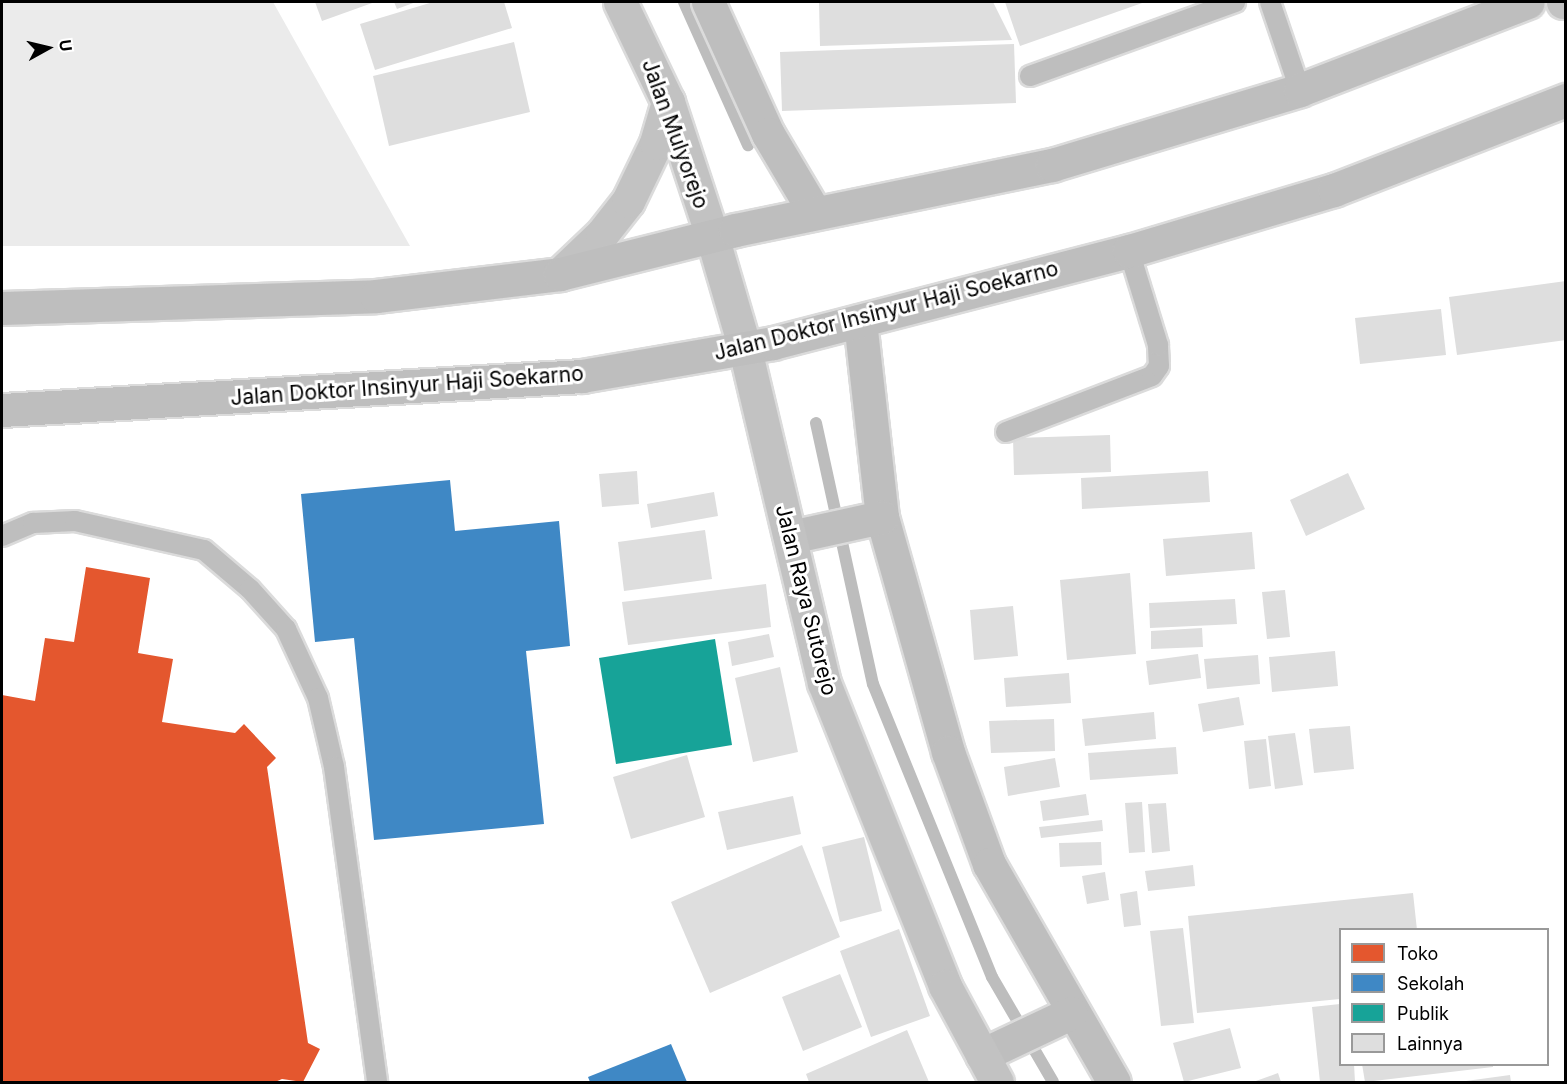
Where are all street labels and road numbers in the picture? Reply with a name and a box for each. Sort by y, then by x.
street label: Jalan Mulyorejo [636,56,714,212]
street label: Jalan Doktor Insinyur Haji Soekarno [711,256,1061,366]
street label: Jalan Doktor Insinyur Haji Soekarno [230,361,584,411]
street label: Jalan Raya Sutorejo [770,502,842,698]

